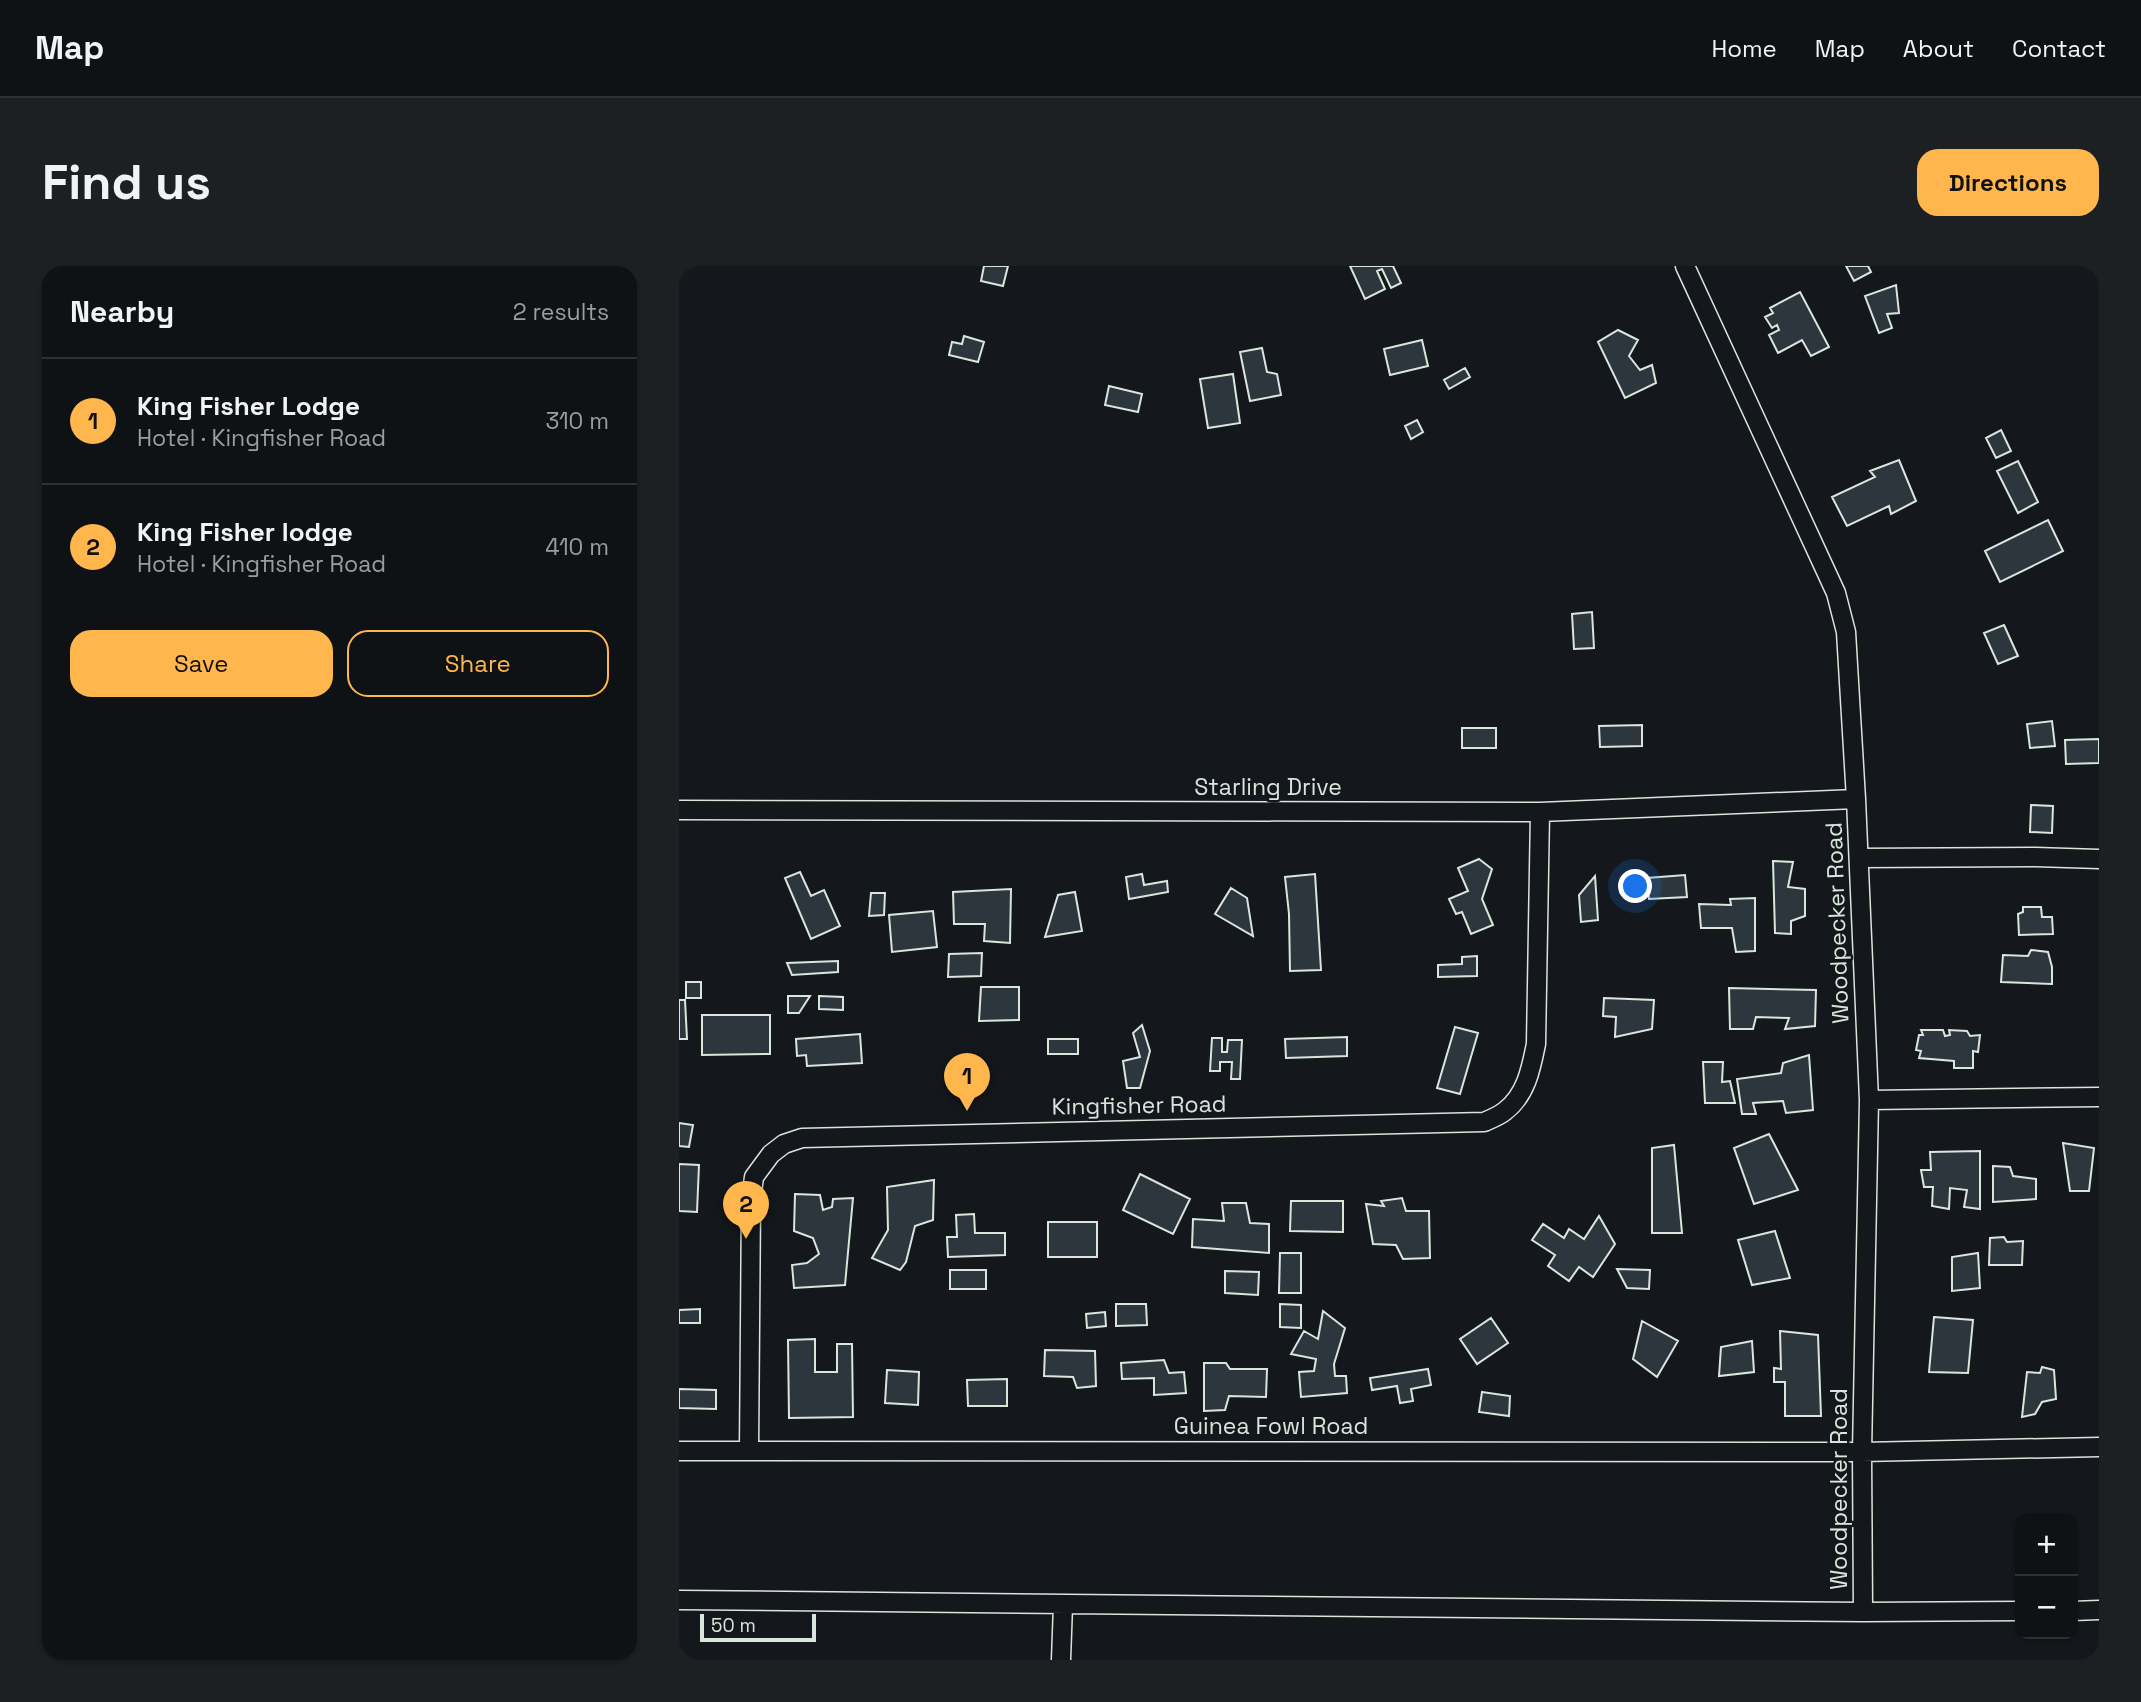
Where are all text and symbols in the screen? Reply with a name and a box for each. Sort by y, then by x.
text: Map [35,27,104,69]
text: Home [1711,33,1777,64]
text: Map [1815,33,1865,64]
text: About [1903,33,1974,64]
text: Contact [2012,33,2106,64]
button: Directions [1917,149,2099,216]
text: Find us [42,151,211,213]
text: Nearby [70,292,174,331]
text: 2 results [513,297,609,327]
text: King Fisher Lodge [137,389,360,423]
text: 1 [88,406,98,436]
text: 310 m [545,406,609,436]
text: Hotel · Kingfisher Road [137,423,386,453]
text: King Fisher lodge [137,515,353,549]
text: 2 [86,532,100,562]
text: 410 m [545,532,609,562]
text: Hotel · Kingfisher Road [137,549,386,579]
button: Save [70,630,333,697]
button: Share [347,630,609,697]
street label: Starling Drive [1194,772,1342,802]
street label: Woodpecker Road [1818,822,1856,1024]
your location [1618,869,1652,903]
pin: 1 [944,1053,990,1111]
street label: Kingfisher Road [1051,1088,1227,1122]
pin: 2 [723,1181,769,1239]
street label: Woodpecker Road [1824,1388,1854,1590]
street label: Guinea Fowl Road [1174,1411,1368,1441]
map controls [2015,1513,2078,1639]
button: + [2015,1513,2078,1576]
button: − [2015,1576,2078,1639]
scale bar [700,1611,815,1643]
text: 50 m [711,1613,756,1638]

